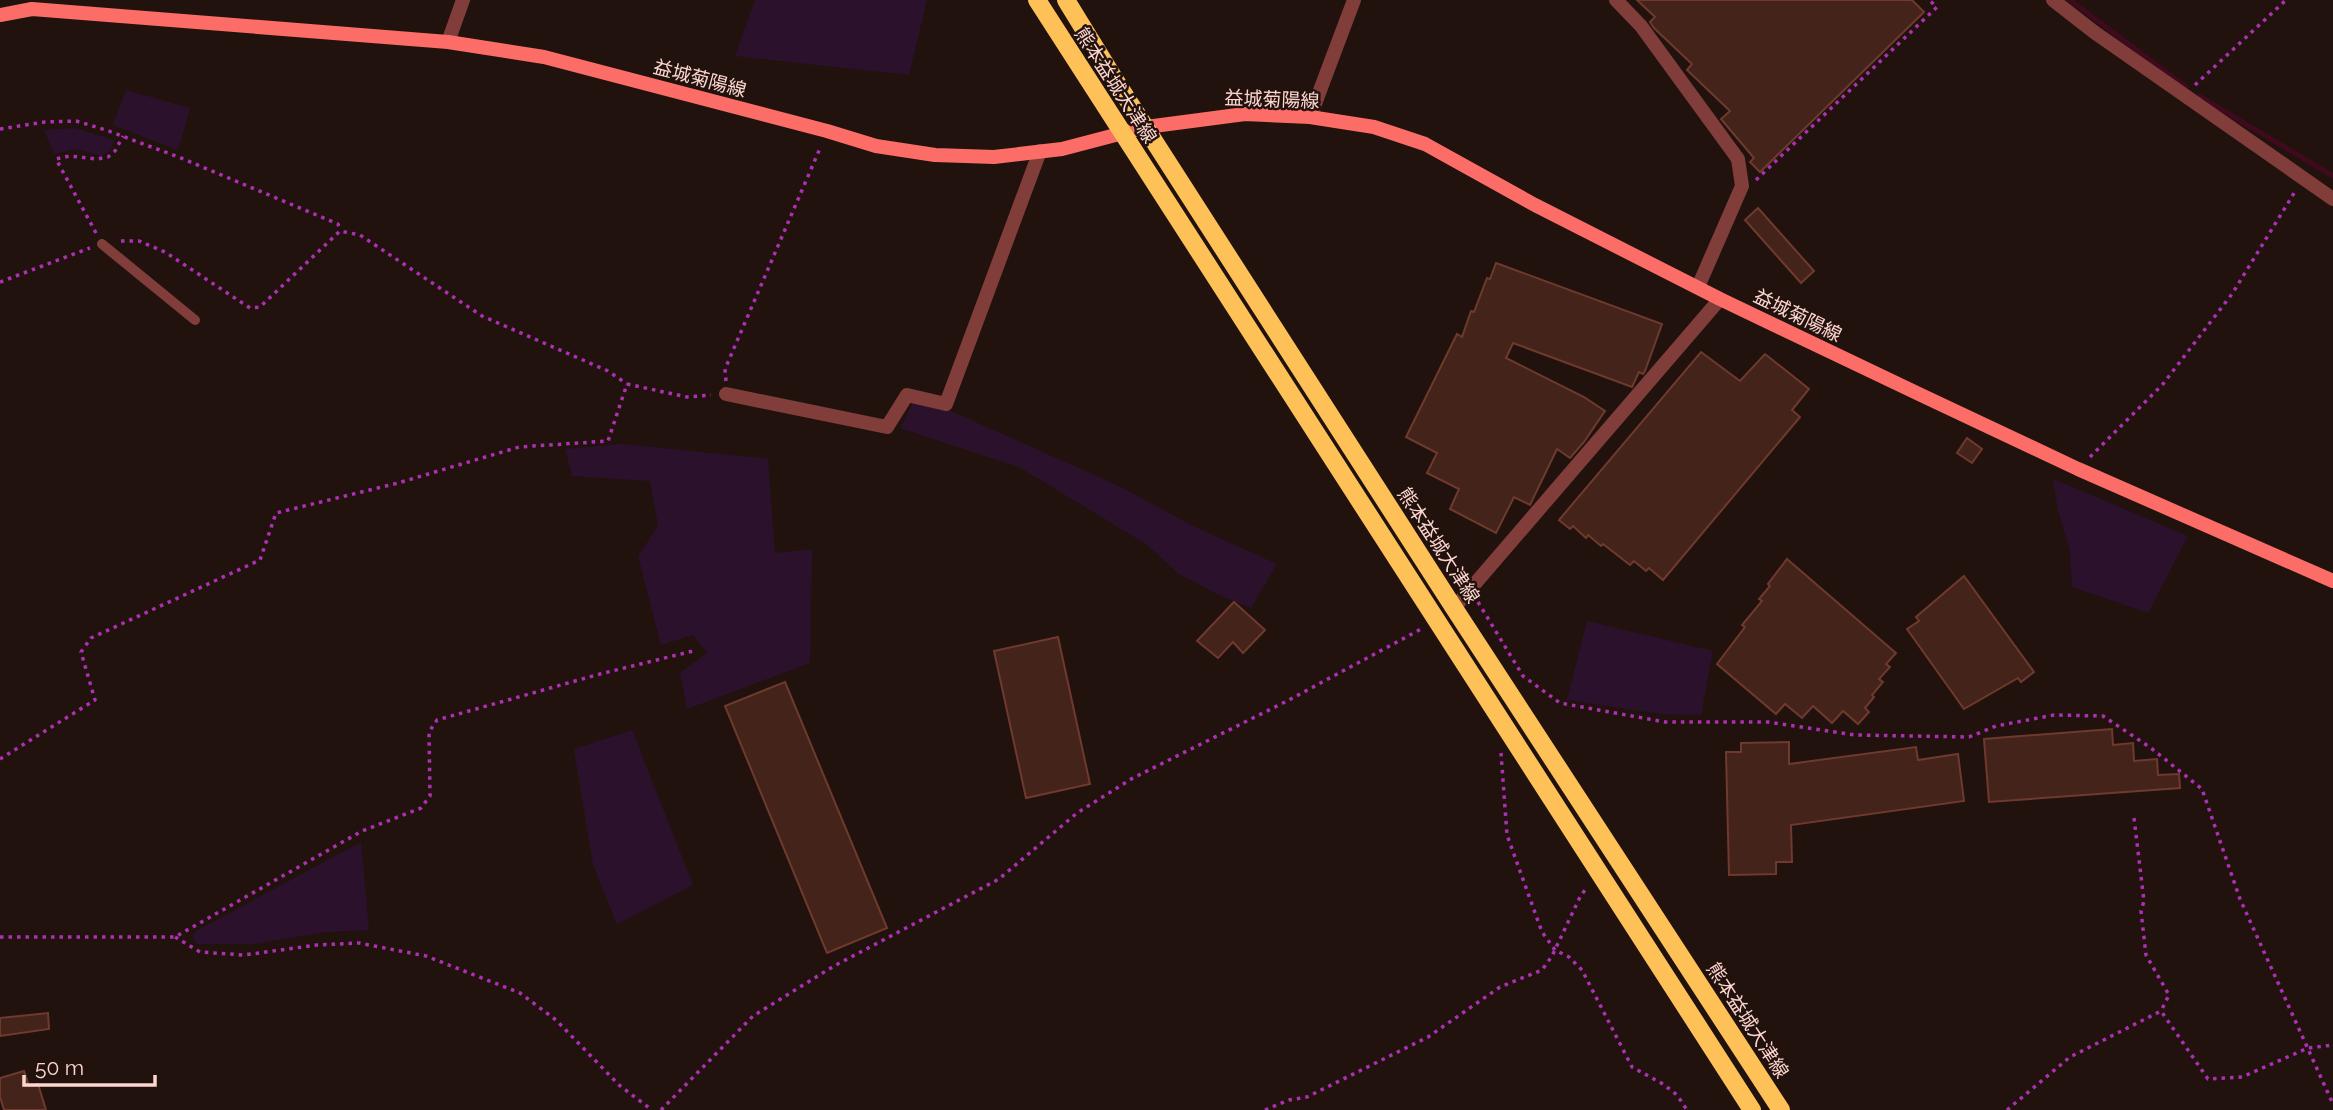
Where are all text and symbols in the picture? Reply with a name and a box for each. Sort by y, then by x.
street label: 熊本益城大津線 [1071,23,1161,147]
street label: 益城菊陽線 [651,55,749,101]
street label: 益城菊陽線 [1224,86,1320,112]
street label: 益城菊陽線 [1750,284,1846,346]
street label: 熊本益城大津線 [1394,483,1484,607]
street label: 熊本益城大津線 [1703,958,1793,1082]
scale bar [24,1044,156,1088]
text: 50 m [35,1055,84,1080]

